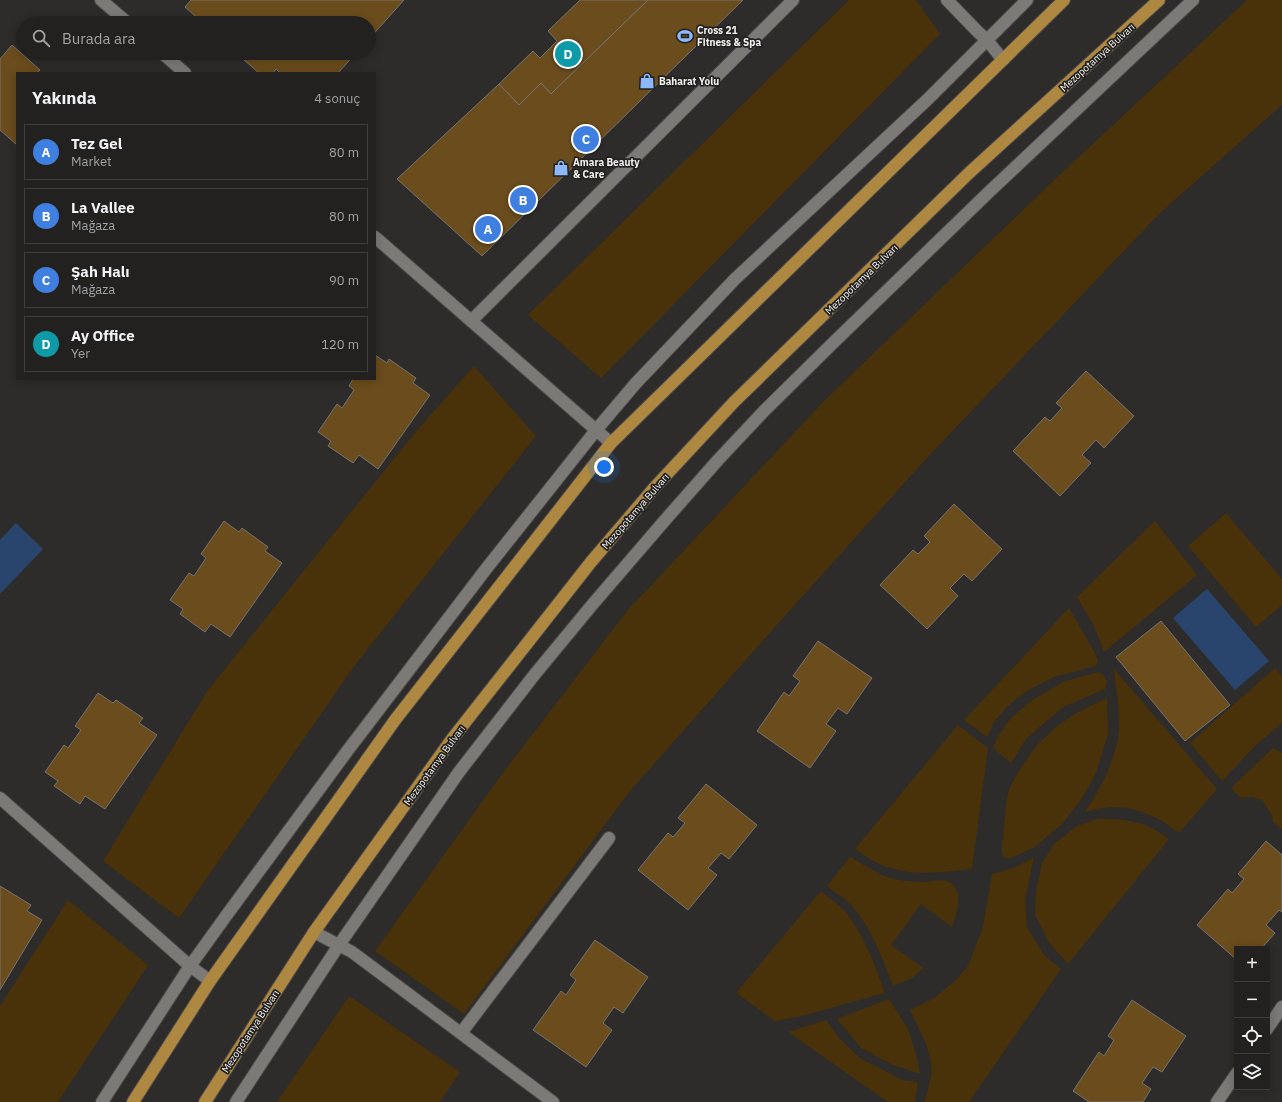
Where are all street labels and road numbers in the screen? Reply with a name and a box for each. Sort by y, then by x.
street label: Mezopotamya Bulvarı [1057,20,1137,94]
street label: Mezopotamya Bulvarı [822,241,901,317]
street label: Mezopotamya Bulvarı [599,471,672,552]
street label: Mezopotamya Bulvarı [401,723,468,808]
street label: Mezopotamya Bulvarı [219,987,282,1075]

